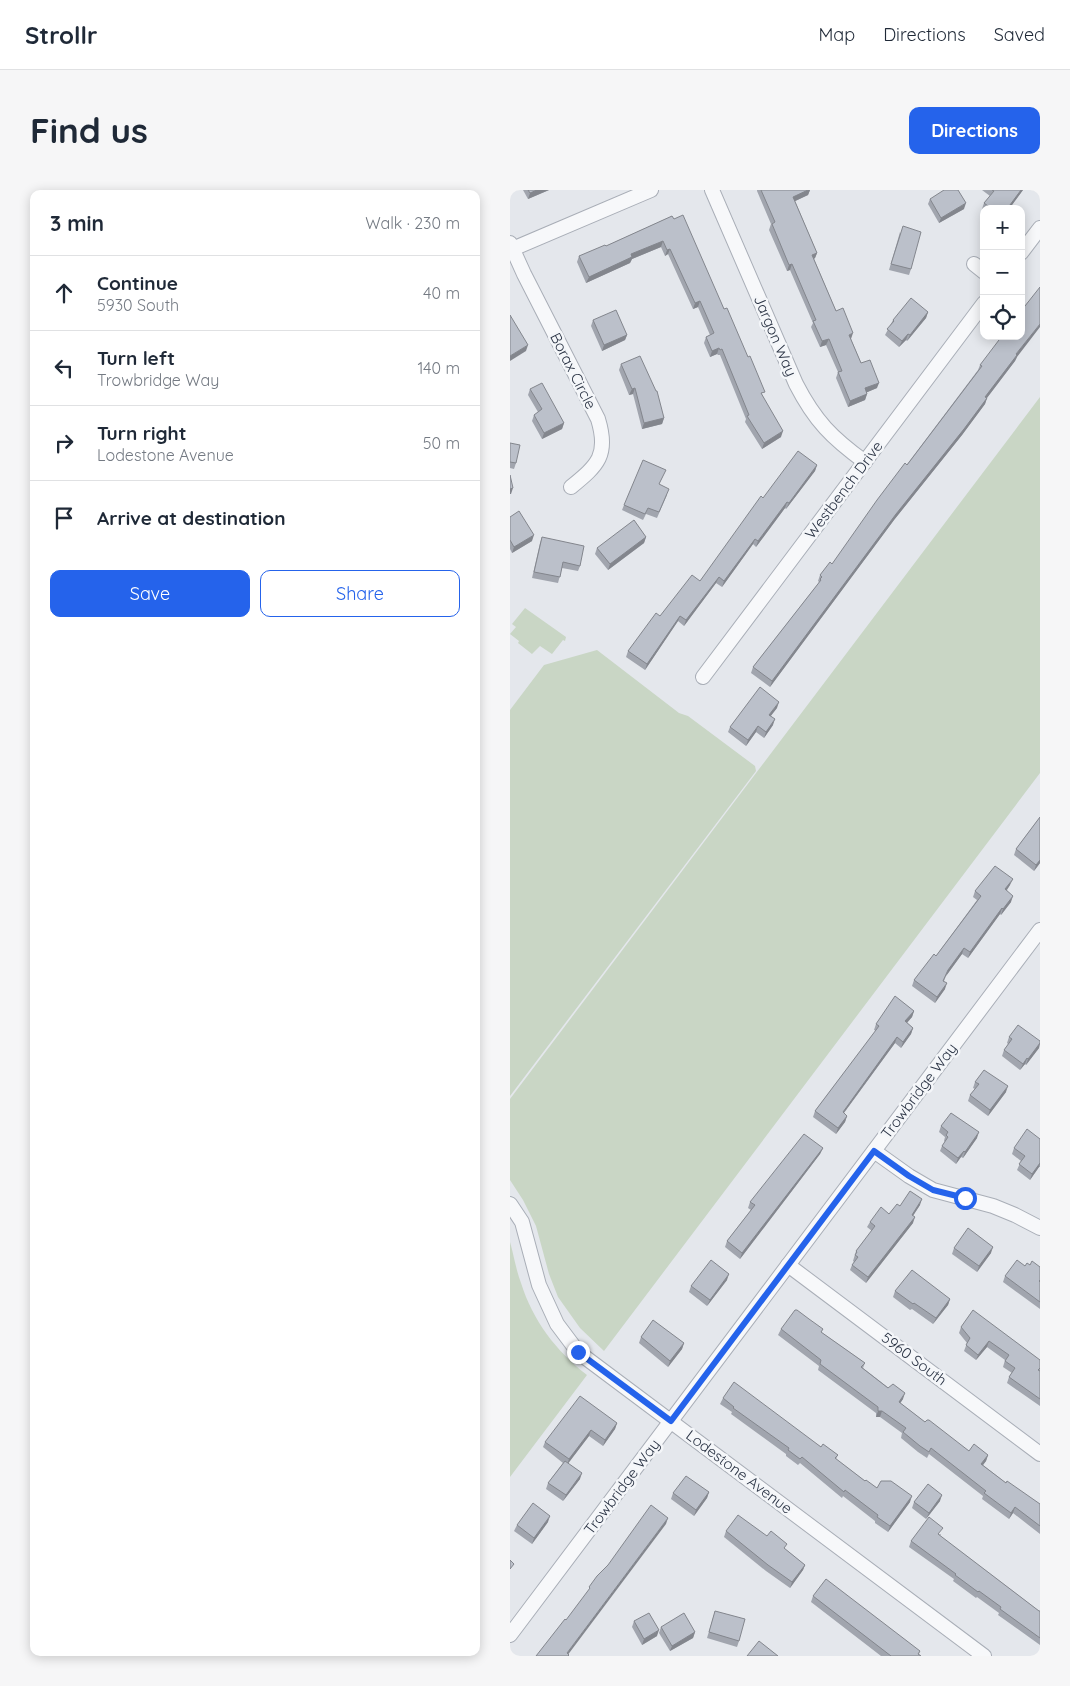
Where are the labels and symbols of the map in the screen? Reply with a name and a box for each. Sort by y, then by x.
street label: Jargon Way [750,292,801,379]
street label: Borax Circle [546,330,601,412]
street label: Westbench Drive [801,437,887,542]
street label: Trowbridge Way [876,1039,961,1142]
route start [954,1187,977,1210]
street label: 5960 South [878,1328,951,1389]
route end [567,1341,590,1364]
street label: Lodestone Avenue [682,1425,796,1518]
street label: Trowbridge Way [579,1435,664,1538]

